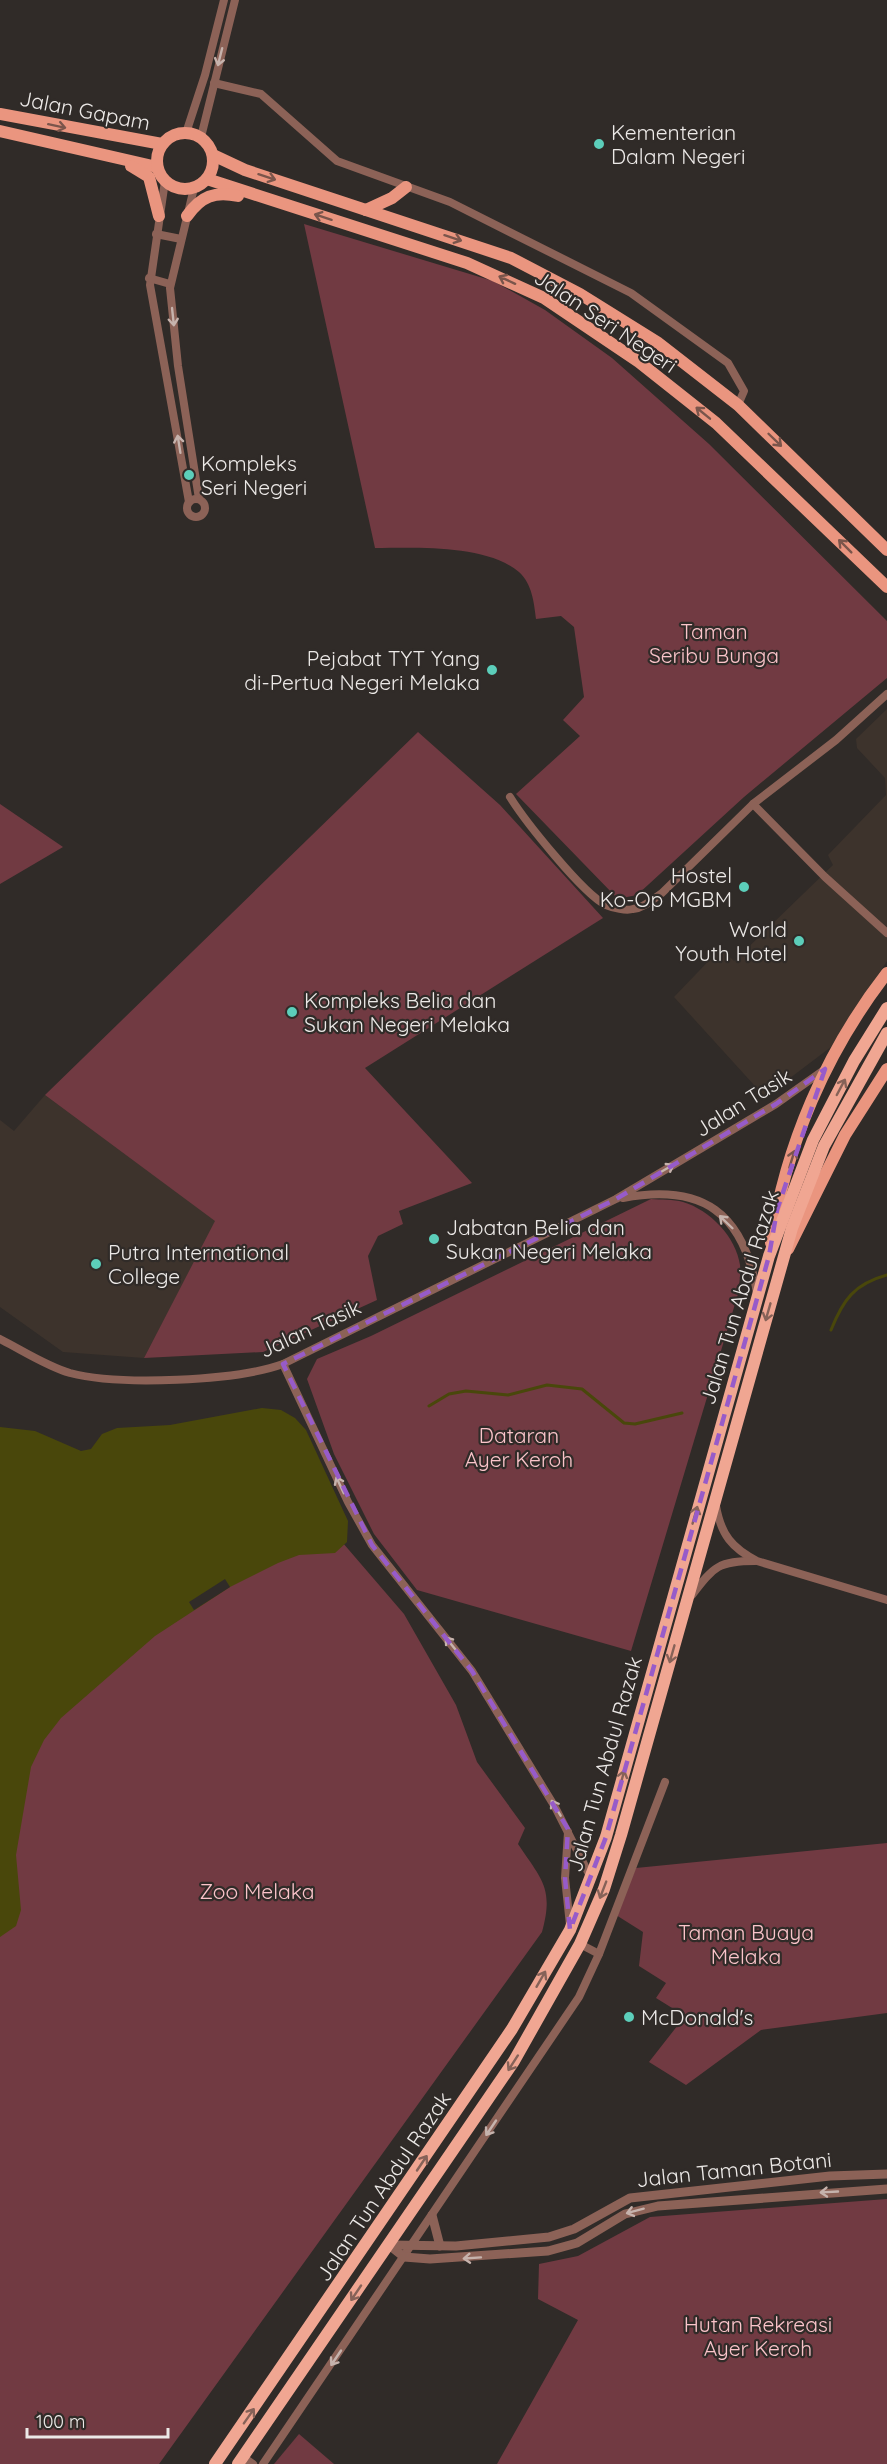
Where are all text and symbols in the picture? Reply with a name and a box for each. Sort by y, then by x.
one-way arrow [214,47,226,66]
street label: Jalan Gapam [18,85,152,135]
place label: Kementerian Dalam Negeri [611,119,745,169]
one-way arrow [48,120,67,132]
marker: Kementerian Dalam Negeri [592,137,606,151]
one-way arrow [257,172,276,183]
one-way arrow [314,210,333,221]
one-way arrow [443,234,461,245]
street label: Jalan Seri Negeri [530,264,682,378]
one-way arrow [499,274,517,286]
one-way arrow [168,306,179,326]
one-way arrow [695,406,711,419]
one-way arrow [767,433,782,448]
one-way arrow [173,435,184,455]
place label: Kompleks Seri Negeri [201,450,307,500]
marker: Kompleks Seri Negeri [182,468,196,482]
one-way arrow [838,539,853,553]
park label: Taman Seribu Bunga [649,618,779,668]
place label: Pejabat TYT Yang di-Pertua Negeri Melaka [244,645,480,695]
marker: Pejabat TYT Yang di-Pertua Negeri Melaka [485,663,499,677]
place label: Hostel Ko-Op MGBM [600,862,732,912]
marker: Hostel Ko-Op MGBM [737,880,751,894]
place label: World Youth Hotel [675,916,787,966]
marker: World Youth Hotel [792,934,806,948]
place label: Kompleks Belia dan Sukan Negeri Melaka [304,987,510,1037]
marker: Kompleks Belia dan Sukan Negeri Melaka [285,1005,299,1019]
street label: Jalan Tasik [690,1062,796,1142]
one-way arrow [836,1078,847,1096]
one-way arrow [787,1150,798,1169]
one-way arrow [657,1163,674,1175]
street label: Jalan Tun Abdul Razak [694,1187,784,1407]
place label: Jabatan Belia dan Sukan Negeri Melaka [446,1214,652,1264]
one-way arrow [719,1215,734,1230]
marker: Jabatan Belia dan Sukan Negeri Melaka [427,1232,441,1246]
place label: Putra International College [108,1239,289,1289]
marker: Putra International College [89,1257,103,1271]
street label: Jalan Tasik [255,1293,365,1363]
one-way arrow [762,1303,774,1322]
park label: Dataran Ayer Keroh [465,1422,573,1472]
one-way arrow [333,1476,345,1494]
one-way arrow [690,1506,701,1525]
one-way arrow [444,1636,457,1652]
one-way arrow [666,1645,677,1664]
street label: Jalan Tun Abdul Razak [561,1653,647,1875]
one-way arrow [617,1770,628,1789]
one-way arrow [549,1800,561,1817]
park label: Zoo Melaka [199,1878,315,1904]
one-way arrow [597,1880,608,1899]
park label: Taman Buaya Melaka [678,1919,814,1969]
one-way arrow [536,1971,548,1988]
place label: McDonald's [641,2004,753,2030]
marker: McDonald's [622,2010,636,2024]
one-way arrow [506,2054,519,2071]
street label: Jalan Tun Abdul Razak [310,2086,456,2286]
one-way arrow [485,2119,497,2135]
street label: Jalan Taman Botani [635,2146,833,2192]
one-way arrow [417,2155,429,2172]
one-way arrow [819,2187,839,2198]
one-way arrow [626,2206,645,2217]
one-way arrow [462,2252,482,2263]
one-way arrow [350,2284,362,2301]
park label: Hutan Rekreasi Ayer Keroh [684,2311,832,2361]
one-way arrow [330,2349,342,2365]
scale bar [27,2401,168,2439]
one-way arrow [243,2409,255,2425]
text: 100 m [36,2410,85,2433]

